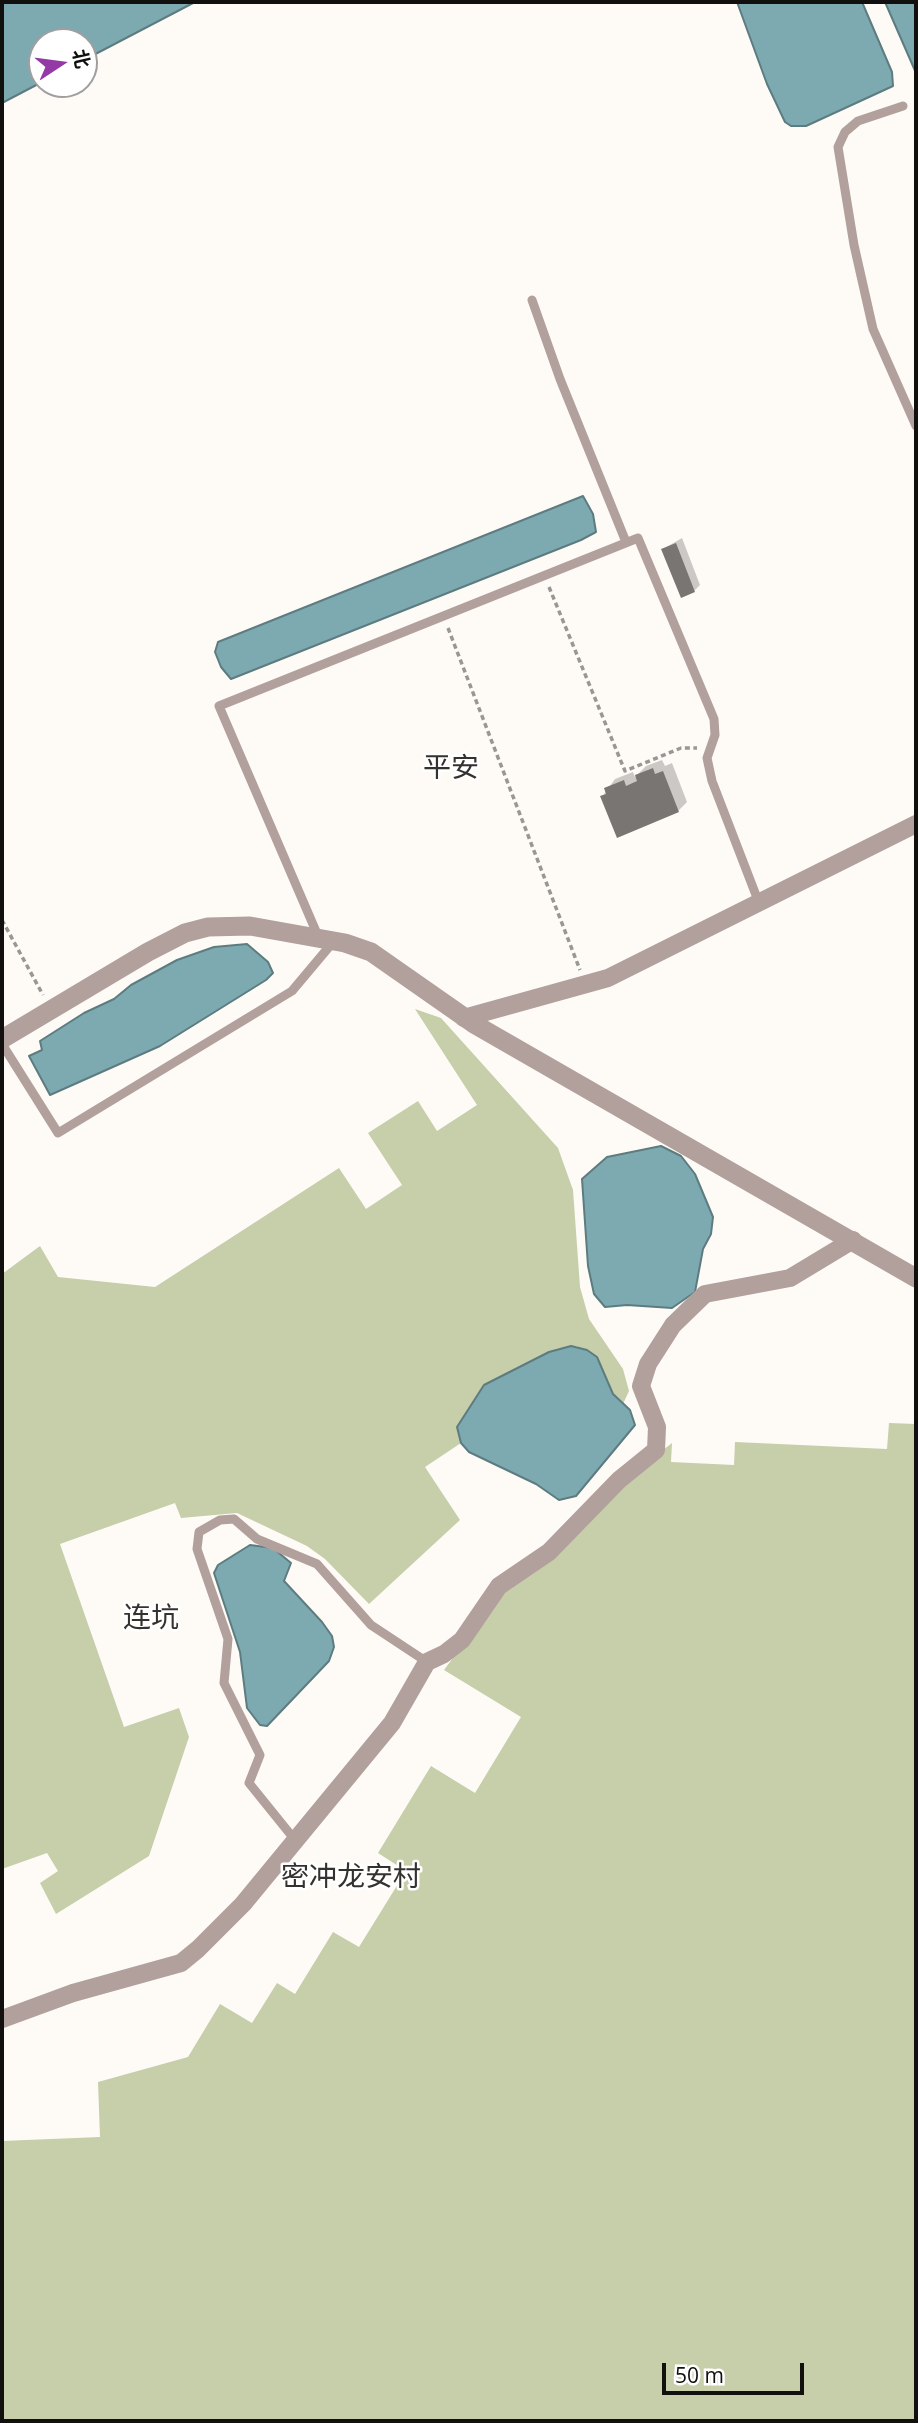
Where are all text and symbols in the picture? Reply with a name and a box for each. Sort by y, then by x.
north arrow [28,28,98,98]
text: 北 [67,47,96,71]
district label: 平安 [423,752,479,786]
district label: 连坑 [123,1602,179,1636]
district label: 密冲龙安村 [281,1861,421,1895]
scale bar [666,2350,808,2394]
text: 50 m [675,2361,724,2389]

